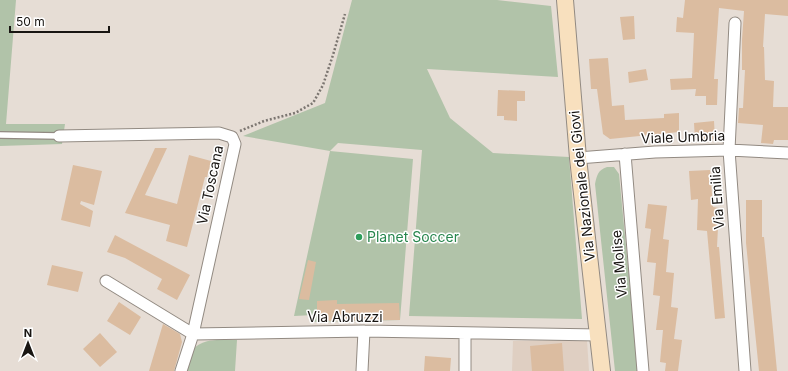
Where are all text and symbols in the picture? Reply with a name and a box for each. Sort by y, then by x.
scale bar [10,8,109,34]
text: 50 m [16,14,45,29]
street label: Via Nazionale dei Giovi [565,110,598,262]
street label: Viale Umbria [641,127,725,146]
street label: Via Toscana [193,144,226,226]
street label: Via Emilia [706,166,727,230]
place label: Planet Soccer [367,228,459,245]
street label: Via Molise [607,229,630,299]
marker: Planet Soccer [354,232,364,242]
street label: Via Abruzzi [307,308,383,325]
north arrow [8,323,48,363]
text: N [24,326,32,340]

